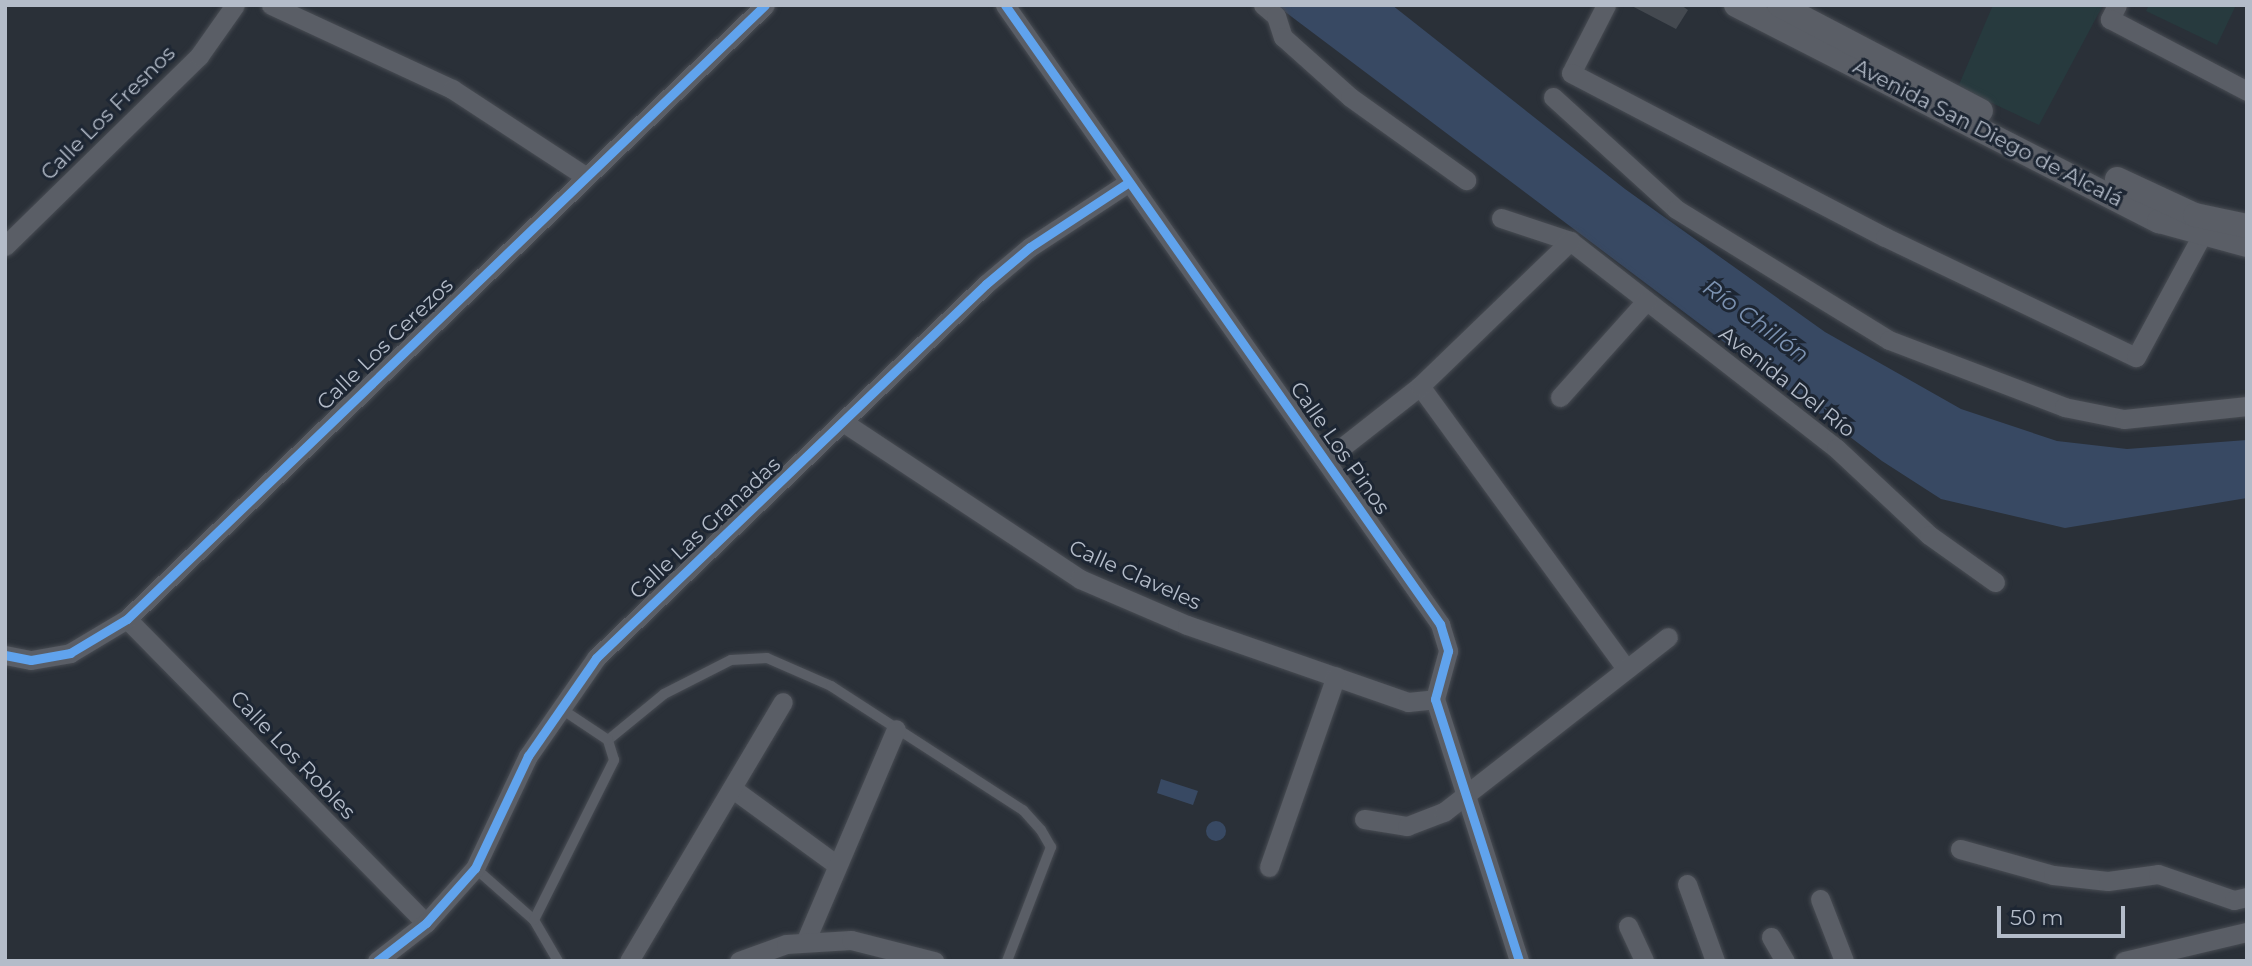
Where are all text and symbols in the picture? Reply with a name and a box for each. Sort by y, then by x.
street label: Calle Los Fresnos [36,41,180,185]
street label: Avenida San Diego de Alcalá [1849,54,2127,212]
street label: Calle Los Cerezos [312,273,458,415]
water label: Río Chillón [1698,273,1814,369]
street label: Avenida Del Río [1714,321,1860,443]
street label: Calle Los Pinos [1285,377,1395,519]
street label: Calle Las Granadas [624,452,786,604]
street label: Calle Claveles [1065,535,1205,615]
street label: Calle Los Robles [225,686,361,824]
scale bar [2000,892,2128,936]
text: 50 m [2010,905,2064,930]

